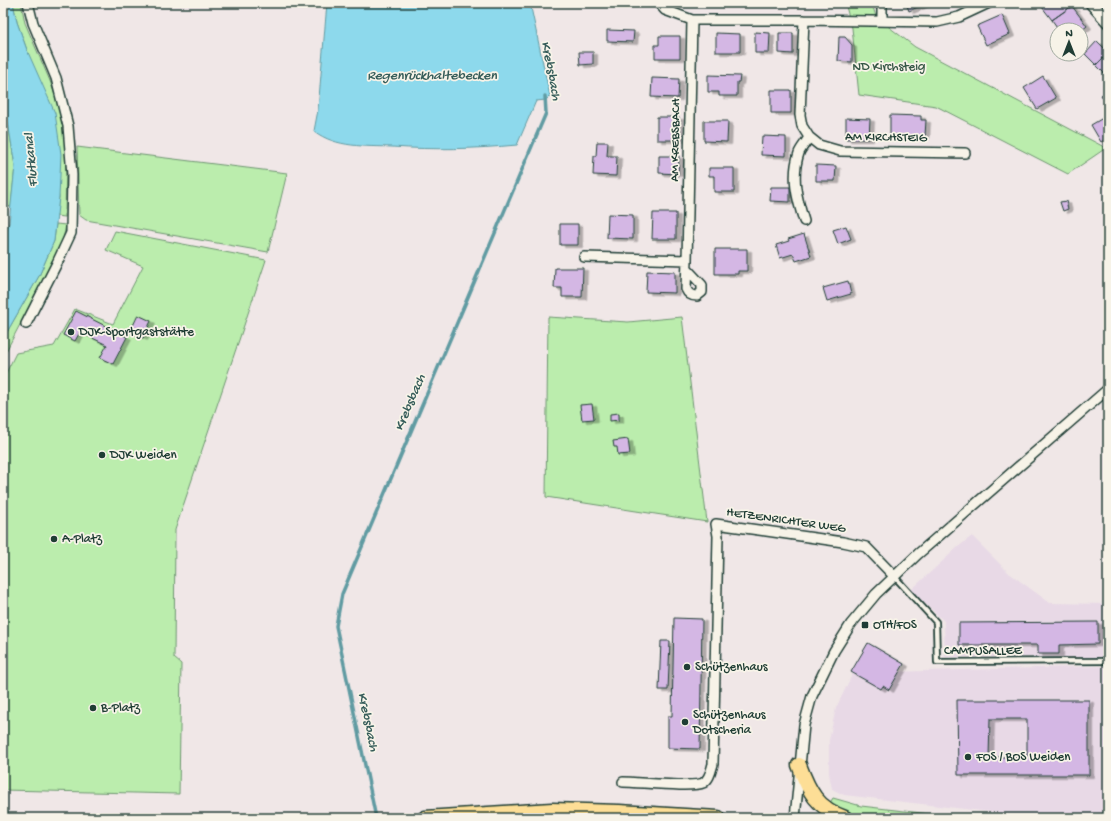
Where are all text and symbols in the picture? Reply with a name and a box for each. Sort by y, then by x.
north arrow [1049,22,1089,62]
text: N [1065,28,1073,40]
water label: Krebsbach [536,40,564,102]
park label: ND Kirchsteig [852,60,926,75]
water label: Regenrückhaltebecken [367,68,497,85]
street label: AM KREBSBACH [668,98,684,182]
street label: AM KIRCHSTEIG [845,130,928,146]
water label: Flutkanal [21,131,43,188]
place label: DJK-Sportgaststätte [78,325,194,340]
marker: DJK-Sportgaststätte [66,327,76,337]
water label: Krebsbach [391,372,431,434]
place label: DJK Weiden [109,448,178,463]
marker: DJK Weiden [97,450,107,460]
street label: HETZENRICHTER WEG [725,505,847,537]
place label: A-Platz [62,532,103,547]
marker: A-Platz [49,534,59,544]
place label: OTH/FOS [873,618,918,633]
marker: OTH/FOS [860,620,870,630]
street label: CAMPUSALLEE [944,644,1023,659]
place label: Schützenhaus [695,660,769,675]
marker: Schützenhaus [682,662,692,672]
water label: Krebsbach [352,691,382,754]
place label: B-Platz [100,701,141,716]
marker: B-Platz [88,703,98,713]
place label: Schützenhaus Dotscheria [692,708,767,738]
marker: Schützenhaus Dotscheria [680,717,690,727]
place label: FOS / BOS Weiden [975,750,1071,765]
marker: FOS / BOS Weiden [963,752,973,762]

